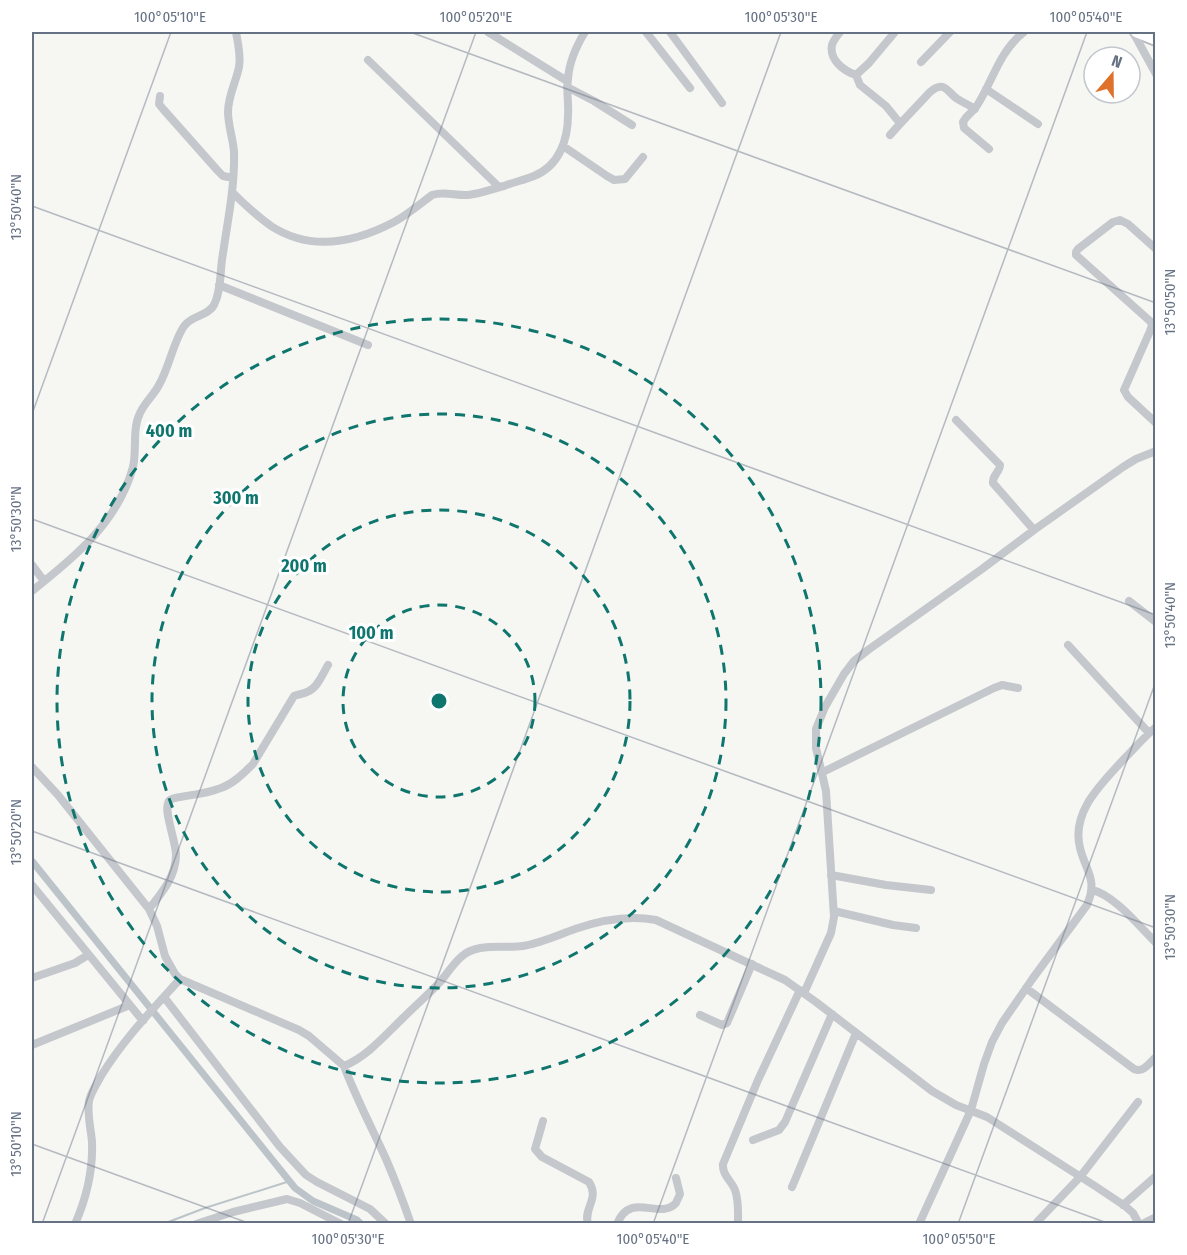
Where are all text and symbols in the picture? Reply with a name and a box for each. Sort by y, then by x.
text: 100°05'10"E [134,8,206,26]
text: 100°05'20"E [440,8,512,26]
text: 100°05'30"E [745,8,817,26]
text: 100°05'40"E [1050,8,1122,26]
north arrow [1082,45,1142,105]
text: N [1109,51,1125,72]
text: 13°50'40"N [7,174,25,240]
text: 13°50'50"N [1161,269,1179,335]
text: 400 m [146,420,192,442]
text: 13°50'30"N [7,486,25,552]
text: 300 m [212,487,259,509]
text: 200 m [280,555,327,577]
text: 13°50'40"N [1161,582,1179,648]
text: 100 m [349,622,393,644]
centre of rings [429,691,449,711]
text: 13°50'20"N [7,799,25,865]
text: 13°50'30"N [1161,894,1179,960]
text: 13°50'10"N [7,1111,25,1177]
text: 100°05'30"E [312,1230,384,1248]
text: 100°05'40"E [617,1230,689,1248]
text: 100°05'50"E [922,1230,996,1248]

